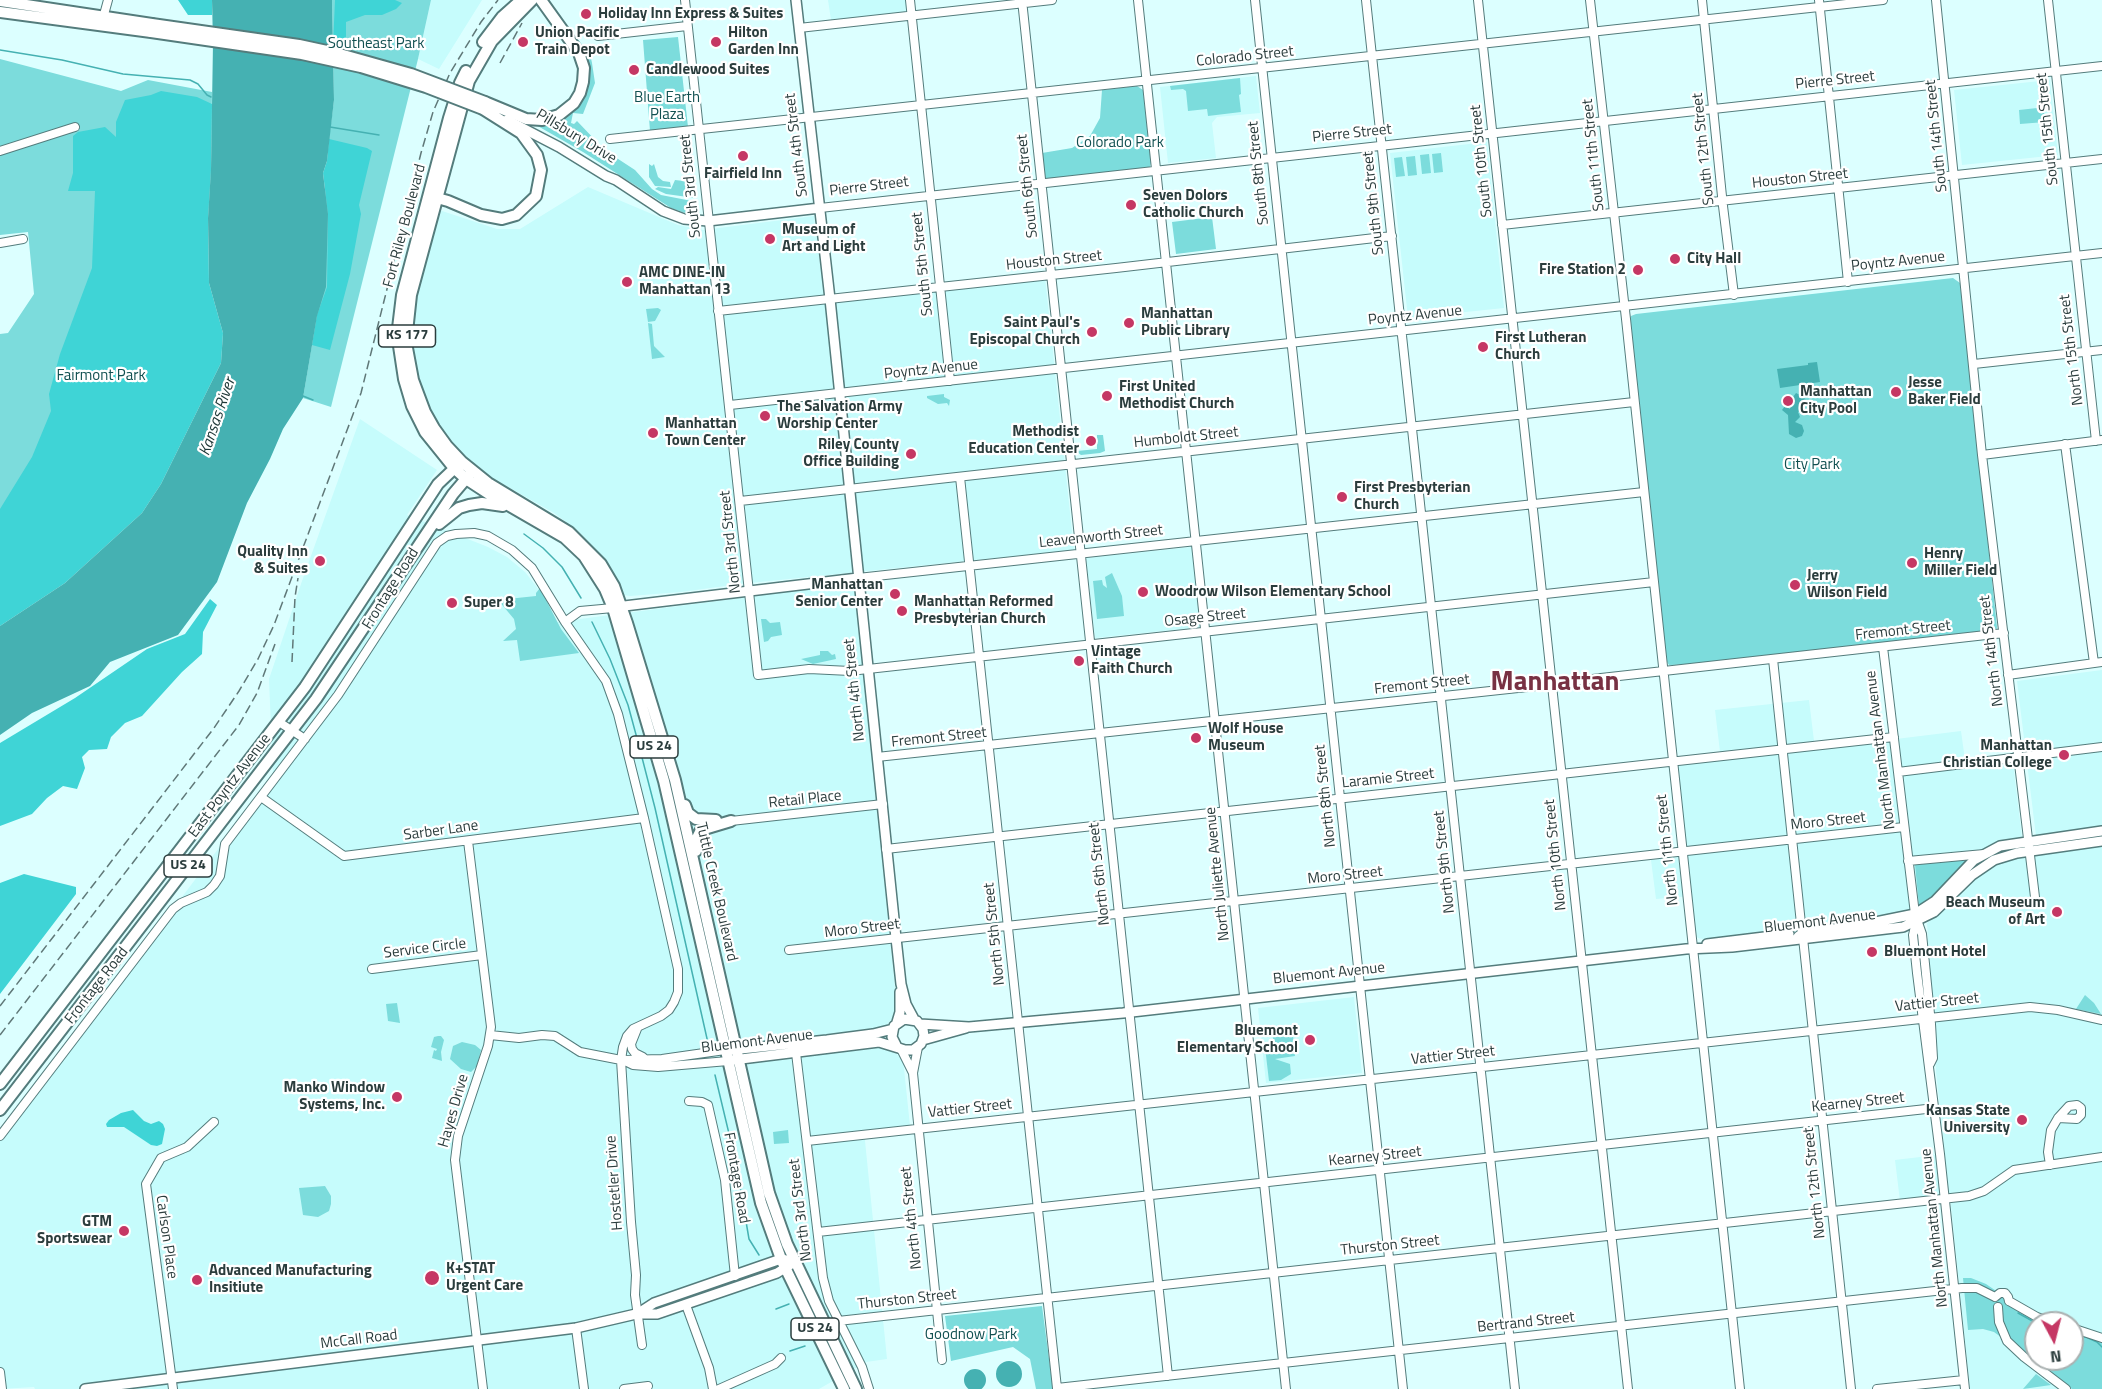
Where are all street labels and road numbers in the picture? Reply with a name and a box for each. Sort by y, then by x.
street label: Colorado Street [1195,43,1295,71]
street label: Pierre Street [1795,68,1875,94]
street label: South 15th Street [2033,72,2063,186]
street label: South 14th Street [1922,79,1952,193]
street label: South 4th Street [782,92,812,198]
street label: South 12th Street [1689,92,1719,206]
street label: South 11th Street [1579,98,1609,212]
street label: South 10th Street [1467,104,1497,218]
street label: Pillsbury Drive [533,106,619,168]
street label: South 8th Street [1245,120,1273,226]
street label: Pierre Street [1312,121,1392,147]
street label: South 3rd Street [677,133,705,239]
street label: South 6th Street [1014,133,1042,239]
street label: South 9th Street [1360,150,1388,256]
street label: Fort Riley Boulevard [380,162,430,290]
street label: Houston Street [1751,165,1849,193]
street label: Pierre Street [828,173,910,201]
street label: South 5th Street [909,211,937,317]
street label: Houston Street [1005,247,1103,275]
street label: Poyntz Avenue [1850,248,1946,276]
street label: North 15th Street [2056,293,2088,407]
street label: Poyntz Avenue [1367,302,1463,330]
road number: KS 177 [378,325,436,347]
street label: Poyntz Avenue [883,356,979,384]
street label: Humboldt Street [1133,424,1239,452]
street label: North 3rd Street [717,490,745,594]
street label: Leavenworth Street [1038,522,1164,552]
street label: Frontage Road [359,545,423,633]
street label: North 14th Street [1976,594,2008,708]
street label: Osage Street [1163,605,1247,631]
street label: Fremont Street [1854,617,1952,645]
street label: North 4th Street [841,638,869,742]
street label: North Manhattan Avenue [1862,670,1900,830]
street label: Fremont Street [1373,671,1471,699]
street label: Fremont Street [890,724,988,752]
street label: East Poyntz Avenue [185,730,275,842]
road number: US 24 [630,736,678,758]
street label: North 8th Street [1312,744,1340,848]
street label: Laramie Street [1341,765,1435,793]
street label: Retail Place [768,787,842,813]
street label: North 11th Street [1653,793,1683,907]
street label: North 10th Street [1541,798,1571,912]
street label: North Juliette Avenue [1202,806,1234,942]
street label: Moro Street [1790,809,1866,835]
street label: North 9th Street [1431,810,1459,914]
street label: Sarber Lane [403,817,479,845]
street label: Tuttle Creek Boulevard [691,821,741,963]
street label: North 6th Street [1086,822,1114,926]
road number: US 24 [164,855,212,877]
street label: Moro Street [1307,863,1383,889]
street label: North 5th Street [981,882,1009,986]
street label: Bluemont Avenue [1763,906,1877,938]
street label: Moro Street [823,915,901,943]
street label: Service Circle [383,935,467,963]
street label: Frontage Road [61,944,133,1028]
street label: Bluemont Avenue [1272,959,1386,989]
street label: Vattier Street [1894,990,1980,1016]
street label: Bluemont Avenue [700,1026,814,1058]
street label: Vattier Street [1410,1043,1496,1069]
street label: Hayes Drive [435,1072,473,1150]
street label: Kearney Street [1811,1089,1905,1117]
street label: Vattier Street [927,1096,1013,1122]
street label: North 12th Street [1800,1126,1830,1240]
street label: Frontage Road [719,1131,753,1225]
street label: Hostetler Drive [603,1135,627,1231]
street label: Kearney Street [1328,1143,1422,1171]
street label: North Manhattan Avenue [1918,1148,1952,1308]
street label: North 3rd Street [786,1158,816,1262]
street label: North 4th Street [898,1166,926,1270]
street label: Carlson Place [151,1194,181,1280]
street label: Thurston Street [1340,1232,1440,1260]
street label: Thurston Street [857,1286,957,1314]
street label: Bertrand Street [1476,1309,1576,1337]
road number: US 24 [791,1318,839,1340]
street label: McCall Road [319,1326,399,1354]

